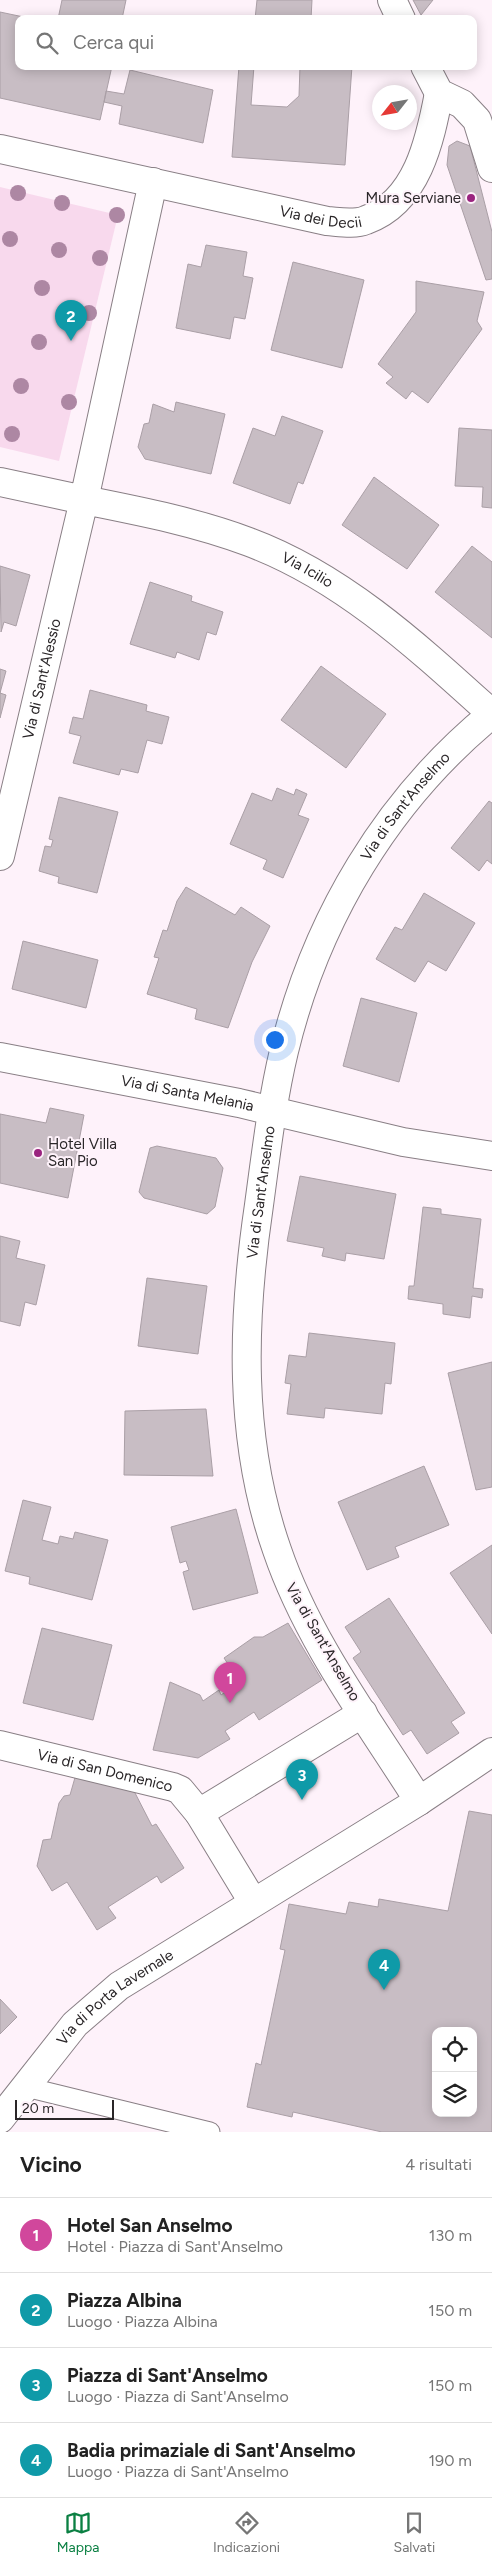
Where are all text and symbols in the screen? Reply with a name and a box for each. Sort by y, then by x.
search box [15,15,477,70]
icon: search [33,29,61,57]
text: Cerca qui [73,31,154,54]
north arrow [372,85,417,130]
place label: Mura Serviane [366,189,461,207]
marker: Mura Serviane [465,192,477,204]
street label: Via dei Decii [278,202,363,232]
pin: 2 [55,300,87,341]
street label: Via Icilio [279,548,337,592]
street label: Via di Sant'Alessio [19,617,65,741]
street label: Via di Sant'Anselmo [357,748,454,864]
your location [262,1027,288,1053]
street label: Via di Santa Melania [120,1072,256,1115]
street label: Via di Sant'Anselmo [243,1124,279,1259]
place label: Hotel Villa San Pio [48,1135,117,1170]
marker: Hotel Villa San Pio [32,1147,44,1159]
street label: Via di Sant'Anselmo [282,1580,364,1705]
pin: 1 [214,1662,246,1703]
street label: Via di San Domenico [35,1745,175,1796]
pin: 3 [286,1759,318,1800]
street label: Via di Porta Lavernale [53,1946,177,2049]
pin: 4 [368,1949,400,1990]
map controls [432,2027,477,2117]
button: locate [432,2027,477,2072]
button: layers [432,2072,477,2117]
scale bar [15,2097,114,2120]
text: 20 m [22,2100,54,2117]
text: Vicino [20,2152,82,2177]
text: 4 risultati [405,2155,472,2174]
text: Hotel San Anselmo [67,2214,232,2237]
text: 1 [33,2226,39,2245]
text: 130 m [429,2226,472,2245]
text: Hotel · Piazza di Sant'Anselmo [67,2237,283,2256]
text: Piazza Albina [67,2289,182,2312]
text: 2 [31,2301,41,2320]
text: 150 m [428,2301,472,2320]
text: Luogo · Piazza Albina [67,2312,218,2331]
text: Piazza di Sant'Anselmo [67,2364,268,2387]
text: 3 [32,2376,40,2395]
text: 150 m [428,2376,472,2395]
text: Luogo · Piazza di Sant'Anselmo [67,2387,289,2406]
text: Badia primaziale di Sant'Anselmo [67,2439,355,2462]
text: 4 [31,2451,41,2470]
text: 190 m [429,2451,472,2470]
text: Luogo · Piazza di Sant'Anselmo [67,2462,289,2481]
tab: Mappa [57,2509,99,2556]
tab: Indicazioni [213,2509,280,2556]
tab: Salvati [394,2509,435,2556]

